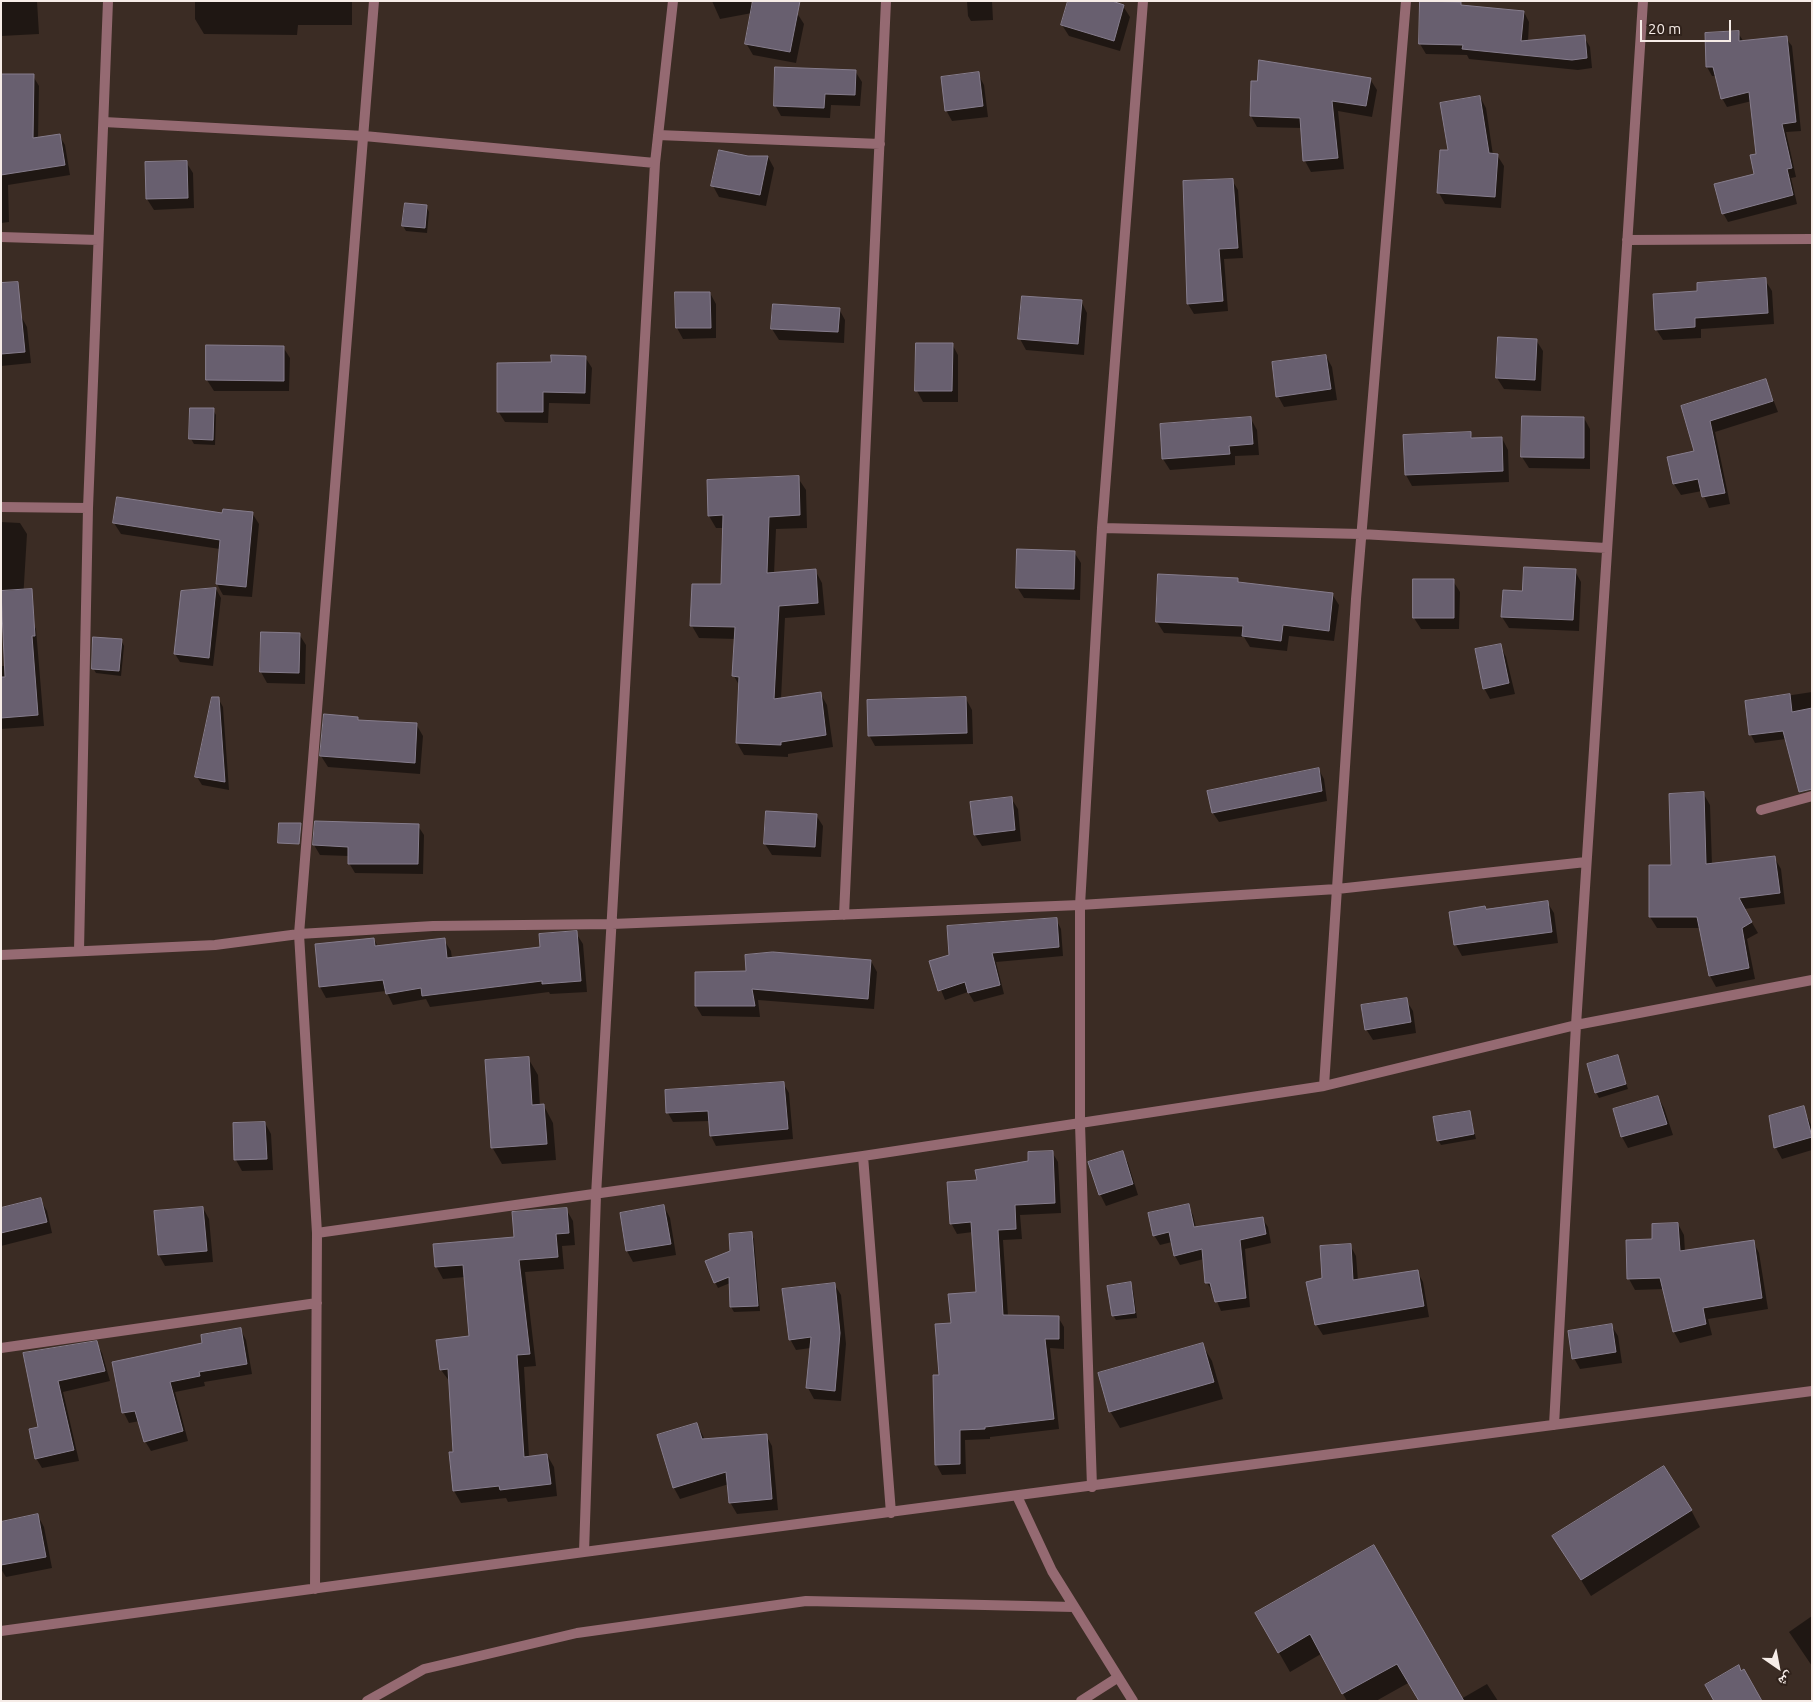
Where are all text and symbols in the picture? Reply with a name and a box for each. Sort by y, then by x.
scale bar [1643,10,1734,42]
text: 20 m [1648,20,1681,37]
north arrow [1753,1642,1803,1692]
text: ش [1776,1669,1797,1690]

